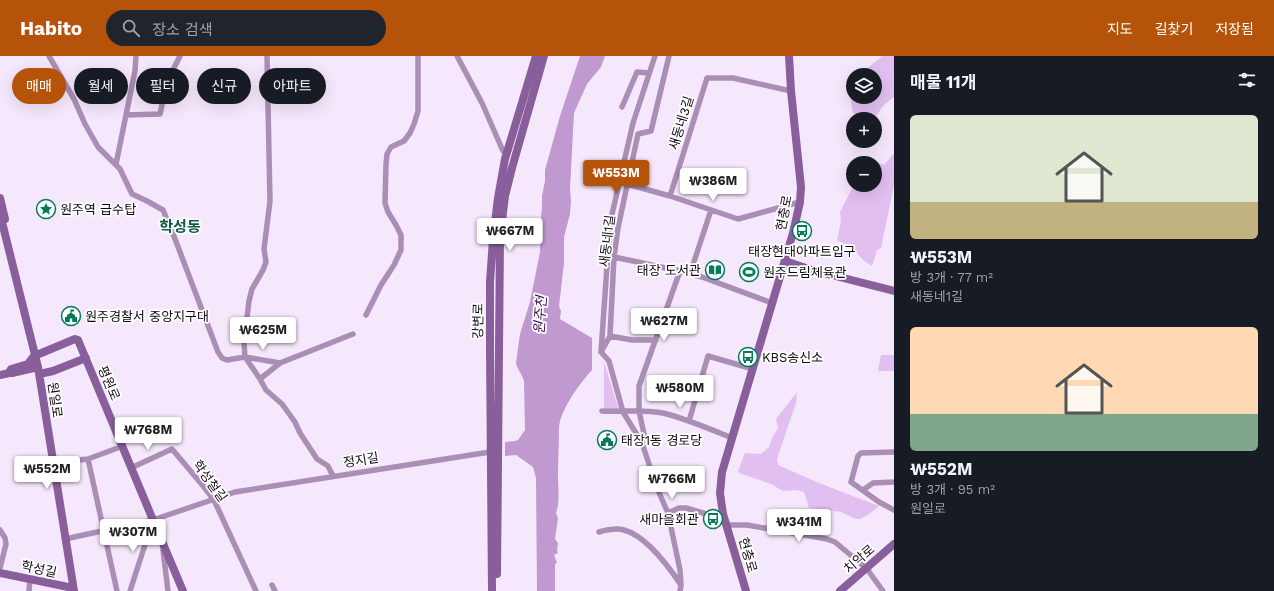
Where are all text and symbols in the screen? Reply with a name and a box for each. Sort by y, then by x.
search box [106,10,386,46]
text: Habito [20,17,82,40]
icon: search [120,17,142,39]
text: 장소 검색 [152,21,213,39]
text: 지도 [1107,21,1133,37]
text: 길찾기 [1155,21,1193,37]
text: 저장됨 [1215,21,1254,37]
chip: 매매 [12,68,66,104]
chip: 월세 [74,68,128,104]
chip: 필터 [136,68,189,104]
chip: 신규 [197,68,251,104]
chip: 아파트 [259,68,326,104]
map controls [846,68,882,192]
button: layers [846,68,882,104]
icon: filters [1236,69,1258,91]
text: 매물 11개 [910,72,976,92]
street label: 새동네3길 [666,94,696,152]
button: + [846,112,882,148]
icon: home [1048,141,1120,213]
button: − [846,156,882,192]
pin: ₩553M [588,160,644,194]
text: ₩553M [592,165,640,180]
pin: ₩386M [685,168,741,202]
text: ₩386M [689,173,737,188]
street label: 현충로 [773,194,795,232]
place icon: 원주역 급수탑 [35,198,57,220]
place label: 원주역 급수탑 [60,202,136,217]
street label: 새동네1길 [596,214,618,268]
district label: 학성동 [159,218,201,236]
pin: ₩667M [482,218,538,252]
bus stop icon: 태장현대아파트입구 [791,220,813,242]
text: ₩667M [486,223,534,238]
place label: 태장현대아파트입구 [748,244,856,259]
text: ₩553M [910,247,972,267]
library icon: 태장 도서관 [704,259,726,281]
sports icon: 원주드림체육관 [738,261,760,283]
place label: 태장 도서관 [637,263,701,278]
place label: 원주드림체육관 [763,265,847,280]
text: 방 3개 · 77 m² [910,270,993,285]
text: 새동네1길 [910,289,963,304]
water label: 원주천 [531,294,549,335]
street label: 강변로 [470,303,486,339]
public building icon: 원주경찰서 중앙지구대 [60,305,82,327]
pin: ₩627M [636,308,692,342]
place label: 원주경찰서 중앙지구대 [85,309,209,324]
text: ₩627M [640,313,688,328]
pin: ₩625M [235,317,291,351]
text: ₩625M [239,322,287,337]
bus stop icon: KBS송신소 [737,346,759,368]
place label: KBS송신소 [762,350,823,365]
icon: home [1048,353,1120,425]
street label: 평원로 [95,364,123,402]
pin: ₩580M [652,375,708,409]
text: ₩580M [656,380,704,395]
street label: 원일로 [45,381,65,419]
pin: ₩768M [120,417,176,451]
text: ₩768M [124,422,172,437]
public building icon: 태장1동 경로당 [596,429,618,451]
place label: 태장1동 경로당 [621,433,702,448]
street label: 정지길 [342,450,380,470]
pin: ₩552M [19,456,75,490]
street label: 학성철길 [190,457,230,505]
text: ₩552M [910,459,972,479]
text: ₩552M [23,461,71,476]
pin: ₩766M [644,466,700,500]
text: ₩766M [648,471,696,486]
text: 방 3개 · 95 m² [910,482,995,497]
text: 원일로 [910,501,946,516]
bus stop icon: 새마을회관 [702,508,724,530]
pin: ₩341M [771,509,827,543]
place label: 새마을회관 [639,512,699,527]
text: ₩341M [776,514,822,529]
pin: ₩307M [105,519,161,553]
text: ₩307M [109,524,157,539]
street label: 현충로 [736,536,760,574]
street label: 치악로 [841,542,877,576]
street label: 학성길 [20,558,58,580]

